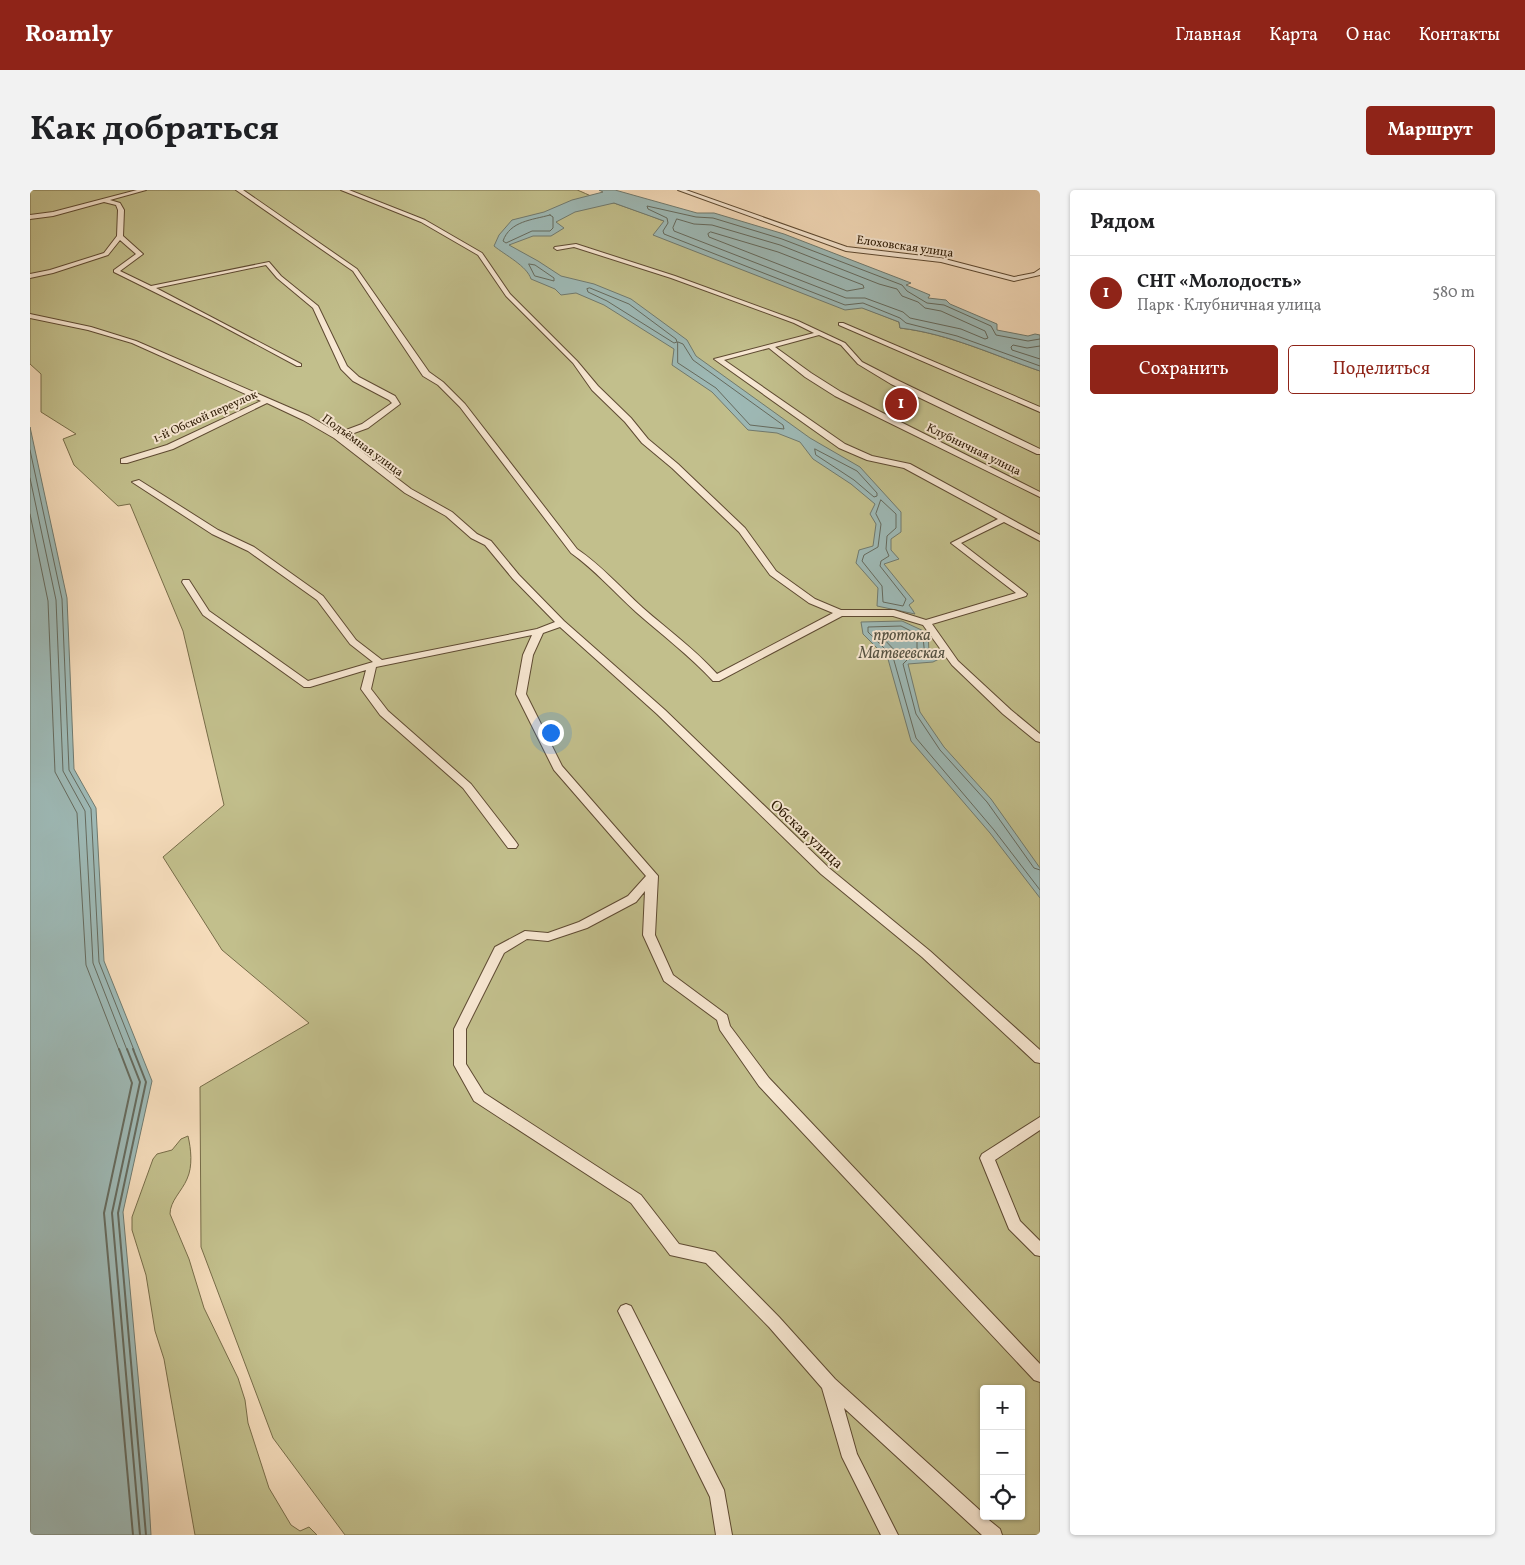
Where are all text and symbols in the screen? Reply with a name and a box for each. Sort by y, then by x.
text: Roamly [25,18,113,52]
text: Главная [1175,23,1241,48]
text: Карта [1269,23,1318,48]
text: О нас [1346,23,1391,48]
text: Контакты [1419,23,1500,48]
text: Как добраться [30,106,279,154]
button: Маршрут [1366,106,1495,155]
text: Рядом [1090,208,1155,237]
street label: Елоховская улица [855,232,954,262]
text: СНТ «Молодость» [1137,269,1302,295]
text: 1 [1103,282,1109,304]
text: 580 m [1432,282,1475,304]
text: Парк · Клубничная улица [1137,295,1322,317]
button: Сохранить [1090,345,1278,394]
button: Поделиться [1288,345,1475,394]
pin: 1 [885,385,917,423]
street label: 1-й Обской переулок [151,387,261,447]
street label: Подъёмная улица [318,411,406,481]
street label: Клубничная улица [924,420,1024,480]
water label: протока Матвеевская [858,625,945,665]
your location [538,720,564,746]
street label: Обская улица [765,796,847,875]
map controls [980,1385,1025,1520]
button: + [980,1385,1025,1430]
button: − [980,1430,1025,1475]
button: locate [980,1475,1025,1520]

